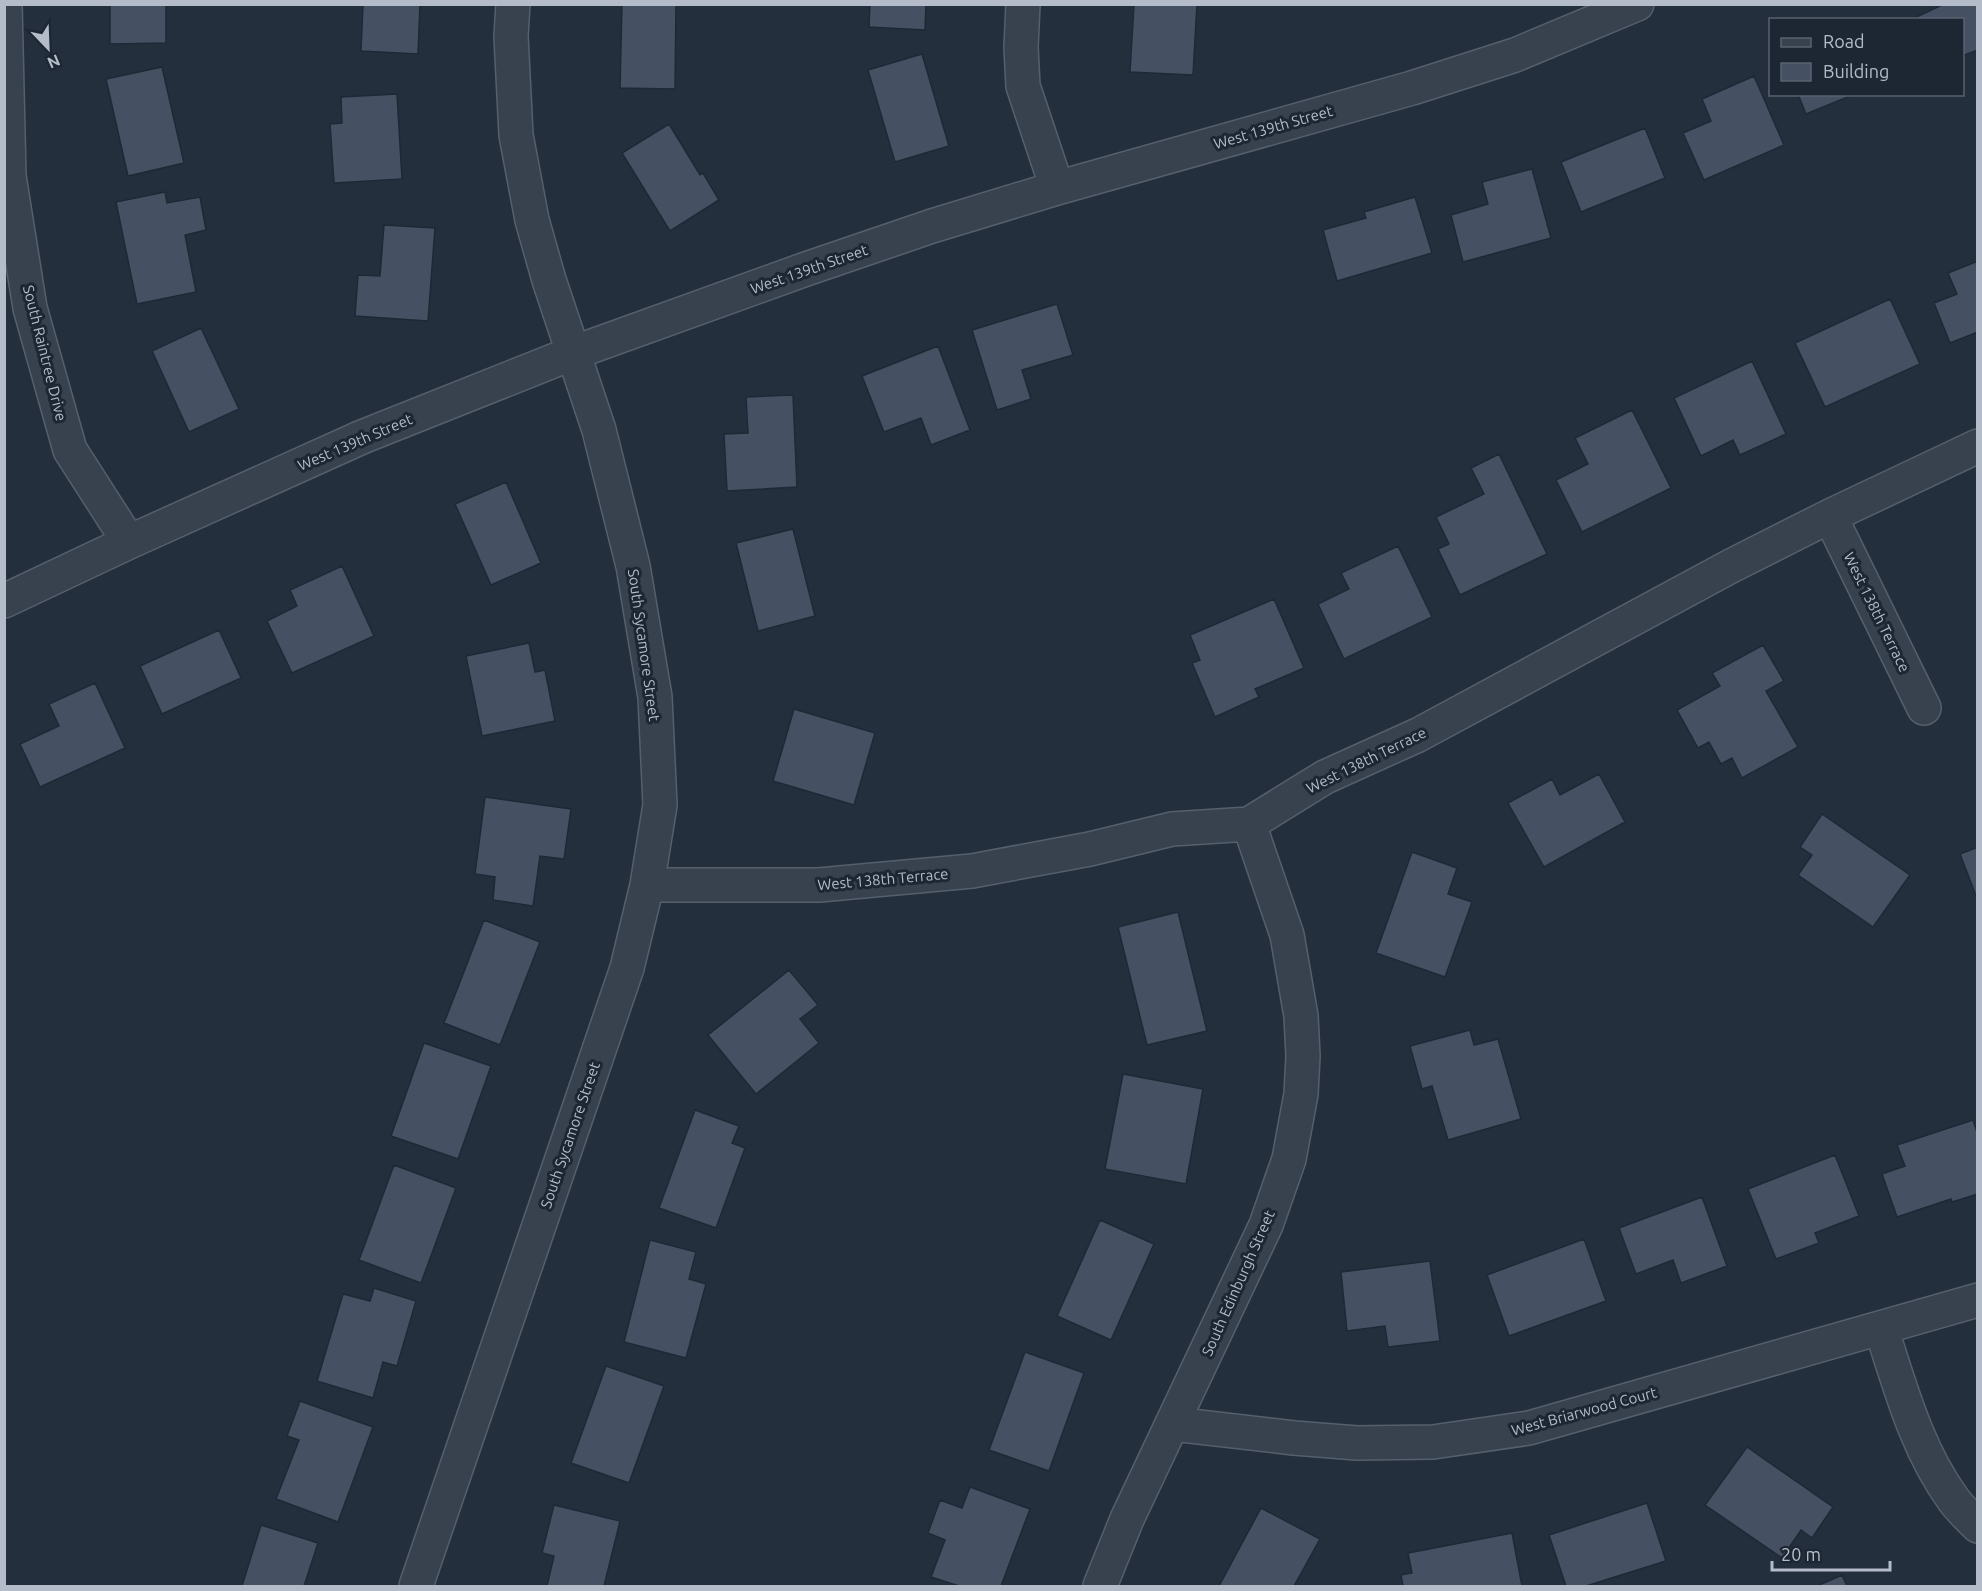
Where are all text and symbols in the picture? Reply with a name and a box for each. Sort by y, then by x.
north arrow [18,18,78,78]
legend [1769,18,1964,96]
text: Road [1823,31,1865,51]
text: N [45,51,63,72]
text: Building [1823,61,1889,81]
street label: West 139th Street [1212,102,1335,152]
street label: West 139th Street [748,241,870,297]
street label: South Raintree Drive [20,283,70,423]
street label: West 139th Street [295,410,415,474]
street label: West 138th Terrace [1841,549,1913,675]
street label: South Sycamore Street [625,568,663,722]
street label: West 138th Terrace [1303,724,1429,796]
street label: West 138th Terrace [817,865,949,893]
street label: South Sycamore Street [537,1060,603,1210]
street label: South Edinburgh Street [1198,1207,1278,1359]
street label: West Briarwood Court [1509,1383,1659,1439]
scale bar [1772,1534,1890,1572]
text: 20 m [1781,1544,1821,1564]

